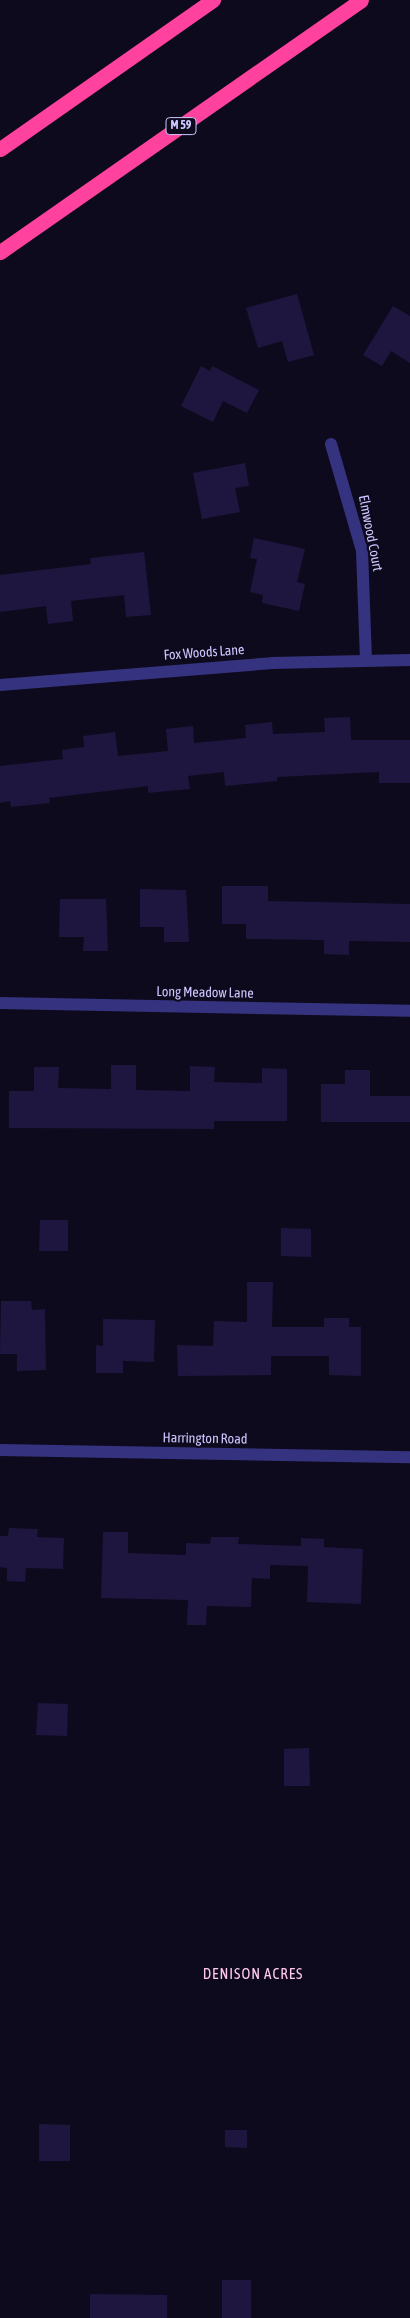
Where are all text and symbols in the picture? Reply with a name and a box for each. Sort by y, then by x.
road number: M 59 [165,116,197,136]
street label: Elmwood Court [355,493,387,573]
street label: Fox Woods Lane [163,641,245,663]
street label: Long Meadow Lane [156,983,254,1001]
street label: Harrington Road [162,1429,248,1447]
district label: DENISON ACRES [201,1965,305,1983]

